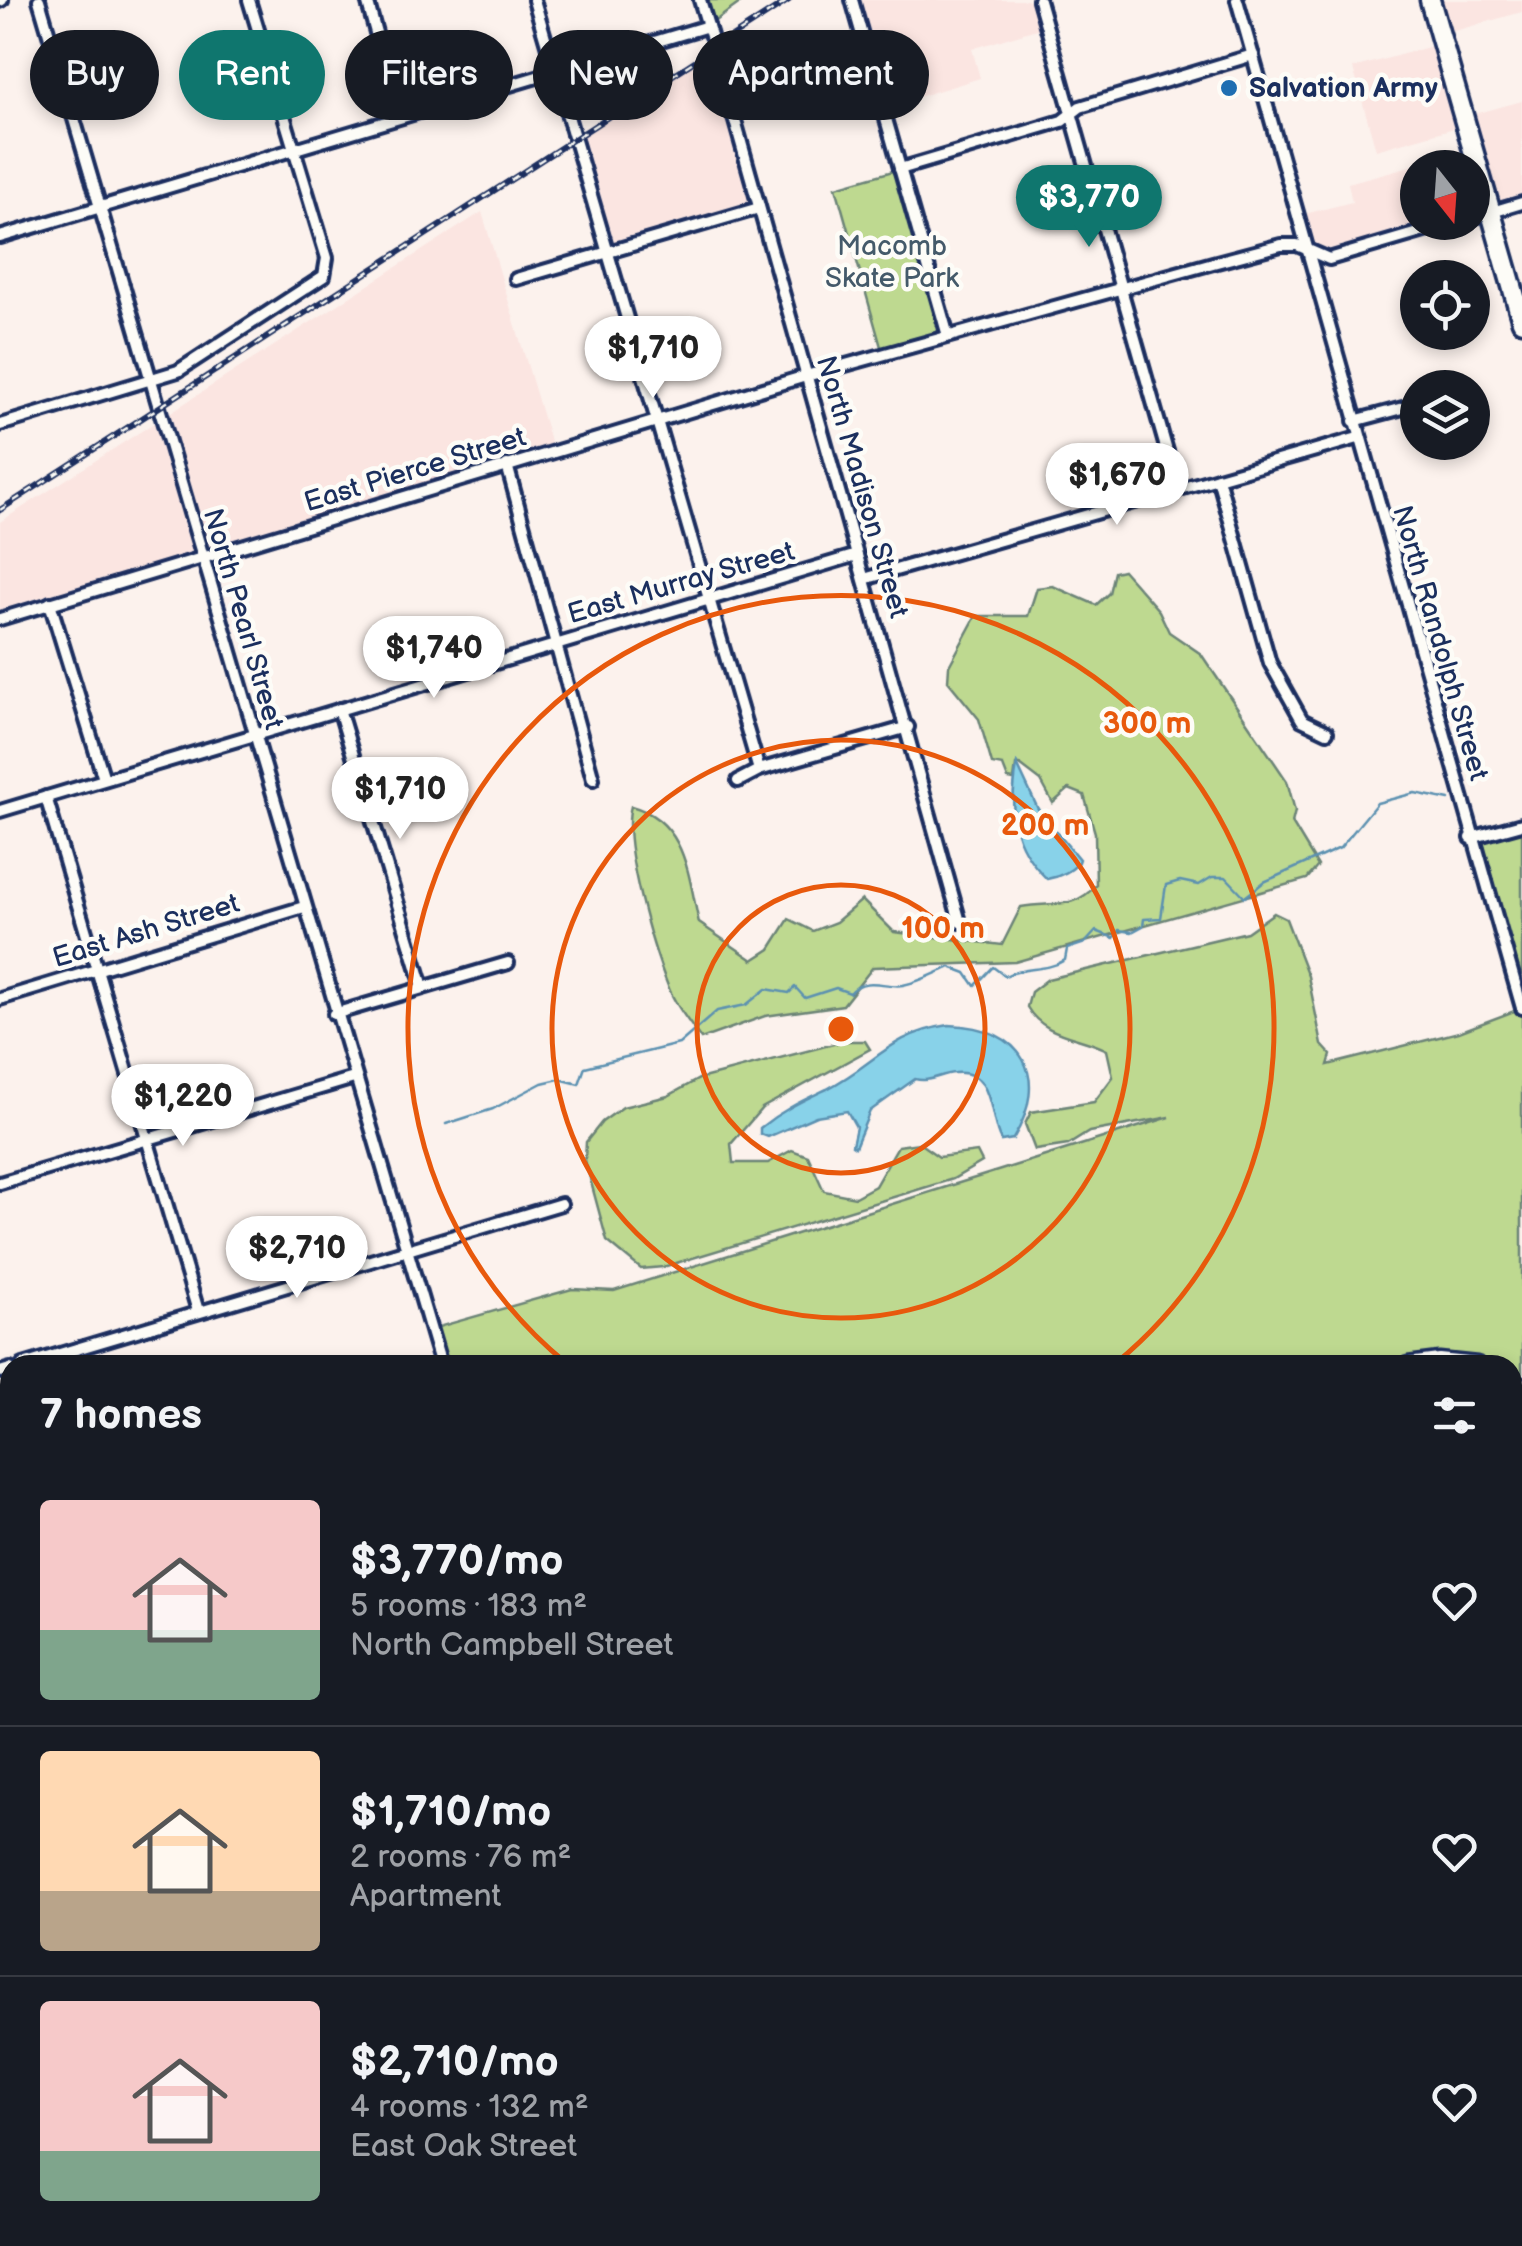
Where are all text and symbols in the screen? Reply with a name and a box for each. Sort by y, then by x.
chip: Buy [30,30,159,120]
chip: Rent [179,30,325,120]
chip: Filters [345,30,513,120]
chip: New [533,30,673,120]
chip: Apartment [693,30,929,120]
place label: Salvation Army [1249,72,1438,105]
marker: Salvation Army [1218,77,1240,99]
north arrow [1400,150,1490,240]
map controls [1400,150,1490,460]
pin: $3,770 [1008,165,1170,250]
text: $3,770 [1038,178,1140,217]
park label: Macomb Skate Park [825,230,959,295]
button: locate [1400,260,1490,350]
pin: $1,710 [572,316,734,401]
text: $1,710 [607,329,699,368]
street label: North Madison Street [809,352,915,622]
button: layers [1400,370,1490,460]
street label: East Pierce Street [300,420,530,519]
pin: $1,670 [1036,443,1198,528]
text: $1,670 [1068,456,1166,495]
street label: North Randolph Street [1385,502,1495,785]
street label: North Pearl Street [196,505,290,734]
street label: East Murray Street [564,535,799,631]
pin: $1,740 [353,616,515,701]
text: $1,740 [385,629,483,668]
text: 300 m [1103,706,1191,742]
pin: $1,710 [319,757,481,842]
text: $1,710 [354,770,446,809]
text: 200 m [1001,808,1089,844]
street label: East Ash Street [49,887,244,975]
text: 100 m [901,911,985,947]
centre of rings [823,1011,859,1047]
pin: $1,220 [102,1064,264,1149]
text: $1,220 [133,1077,233,1116]
pin: $2,710 [216,1216,378,1301]
text: $2,710 [248,1229,346,1268]
icon: filters [1427,1388,1482,1443]
text: 7 homes [40,1390,202,1441]
text: $3,770/mo [350,1536,564,1587]
icon: home [120,1540,240,1660]
icon: heart [1427,1573,1482,1628]
text: 5 rooms · 183 m² [350,1587,587,1626]
text: North Campbell Street [350,1626,673,1665]
text: $1,710/mo [350,1787,551,1838]
icon: home [120,1791,240,1911]
icon: heart [1427,1824,1482,1879]
text: 2 rooms · 76 m² [350,1838,571,1877]
text: Apartment [350,1877,501,1916]
text: $2,710/mo [350,2037,559,2088]
icon: home [120,2041,240,2161]
icon: heart [1427,2074,1482,2129]
text: 4 rooms · 132 m² [350,2088,588,2127]
text: East Oak Street [350,2127,577,2166]

